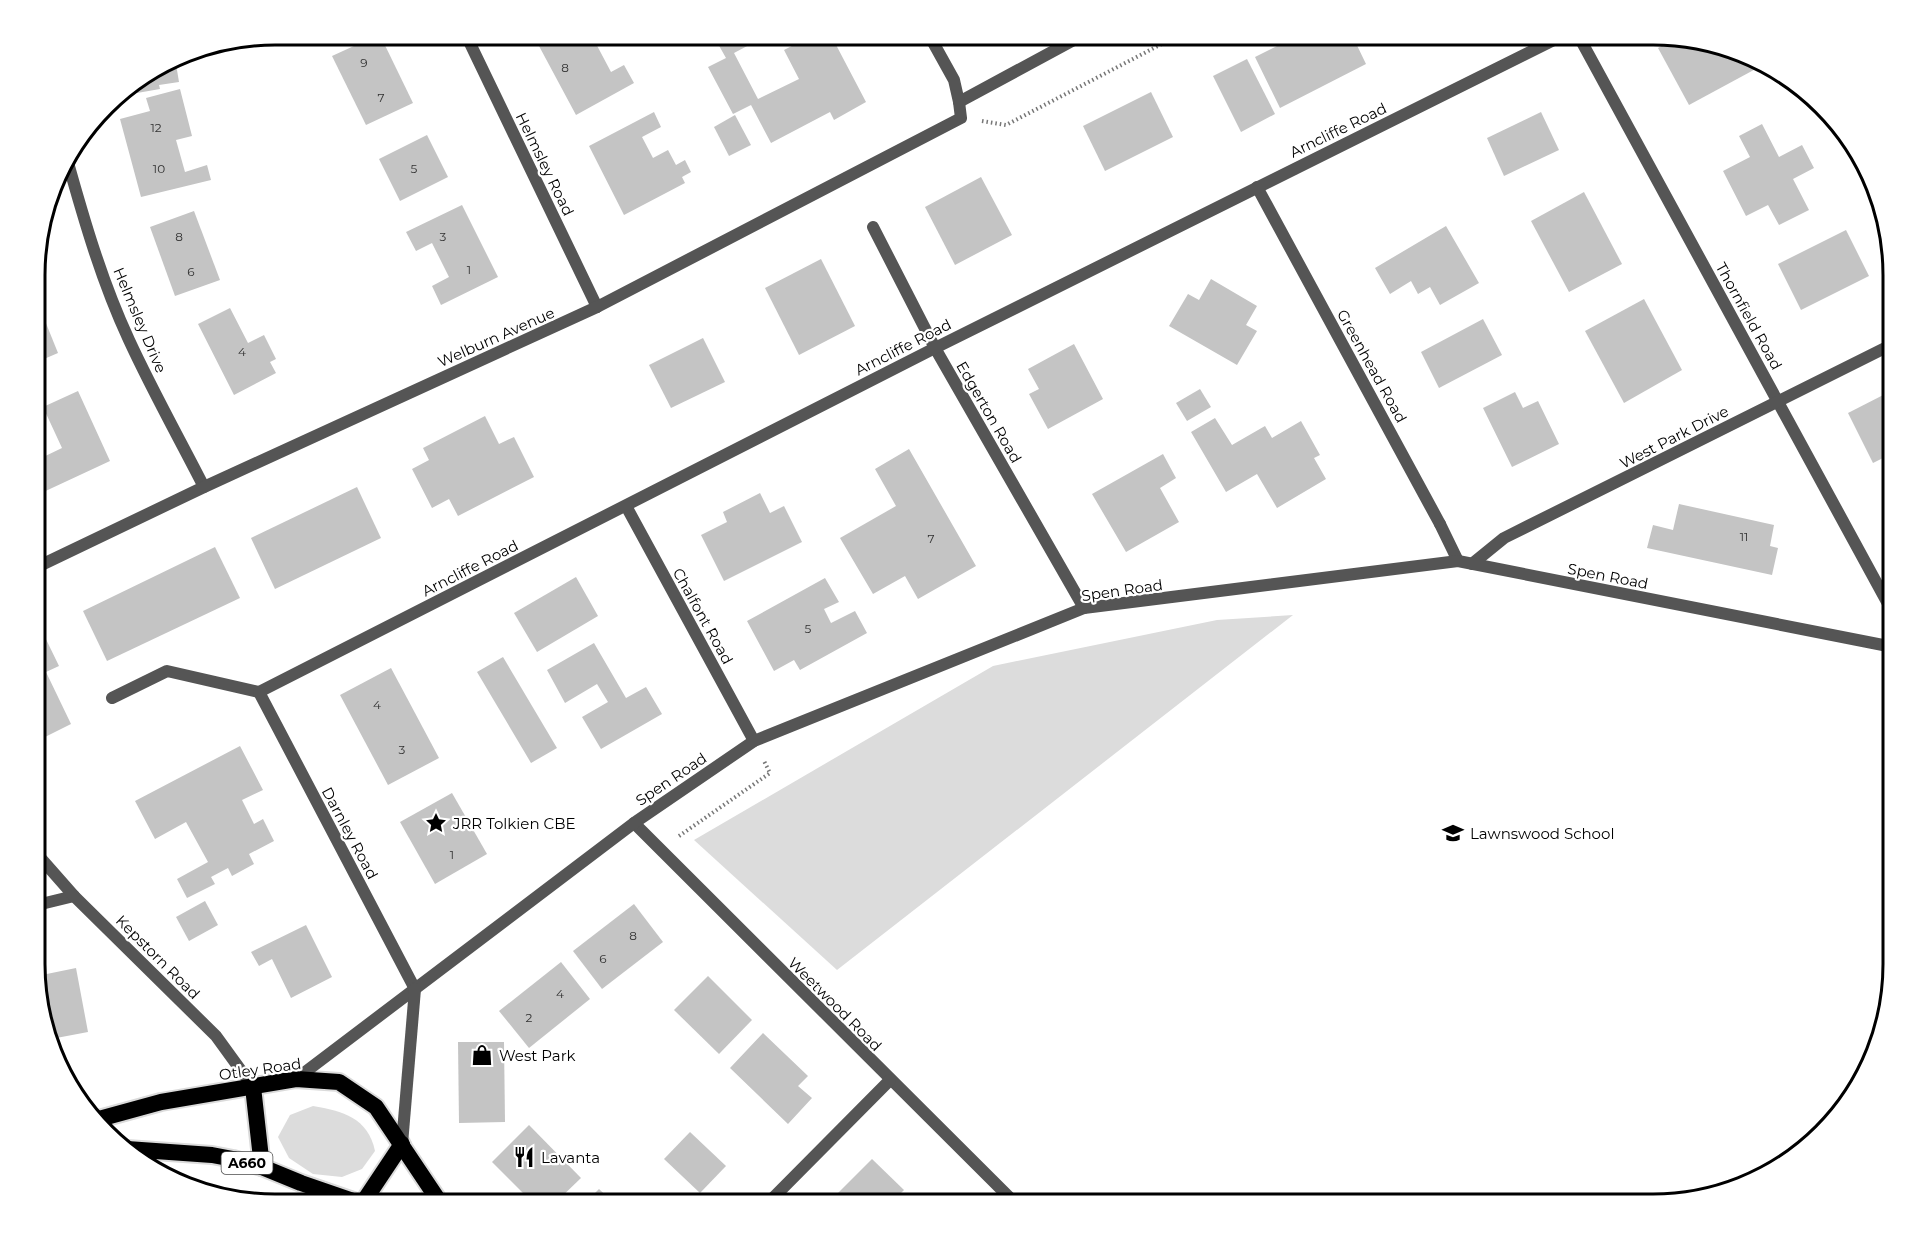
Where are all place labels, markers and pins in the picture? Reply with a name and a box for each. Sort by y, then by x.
place icon: JRR Tolkien CBE [424,811,448,835]
place label: JRR Tolkien CBE [452,814,575,833]
school or university icon: Lawnswood School [1441,821,1465,845]
place label: Lawnswood School [1470,824,1614,843]
shop icon: West Park [470,1043,494,1067]
place label: West Park [499,1046,576,1065]
restaurant icon: Lavanta [512,1145,536,1169]
place label: Lavanta [541,1148,600,1167]

